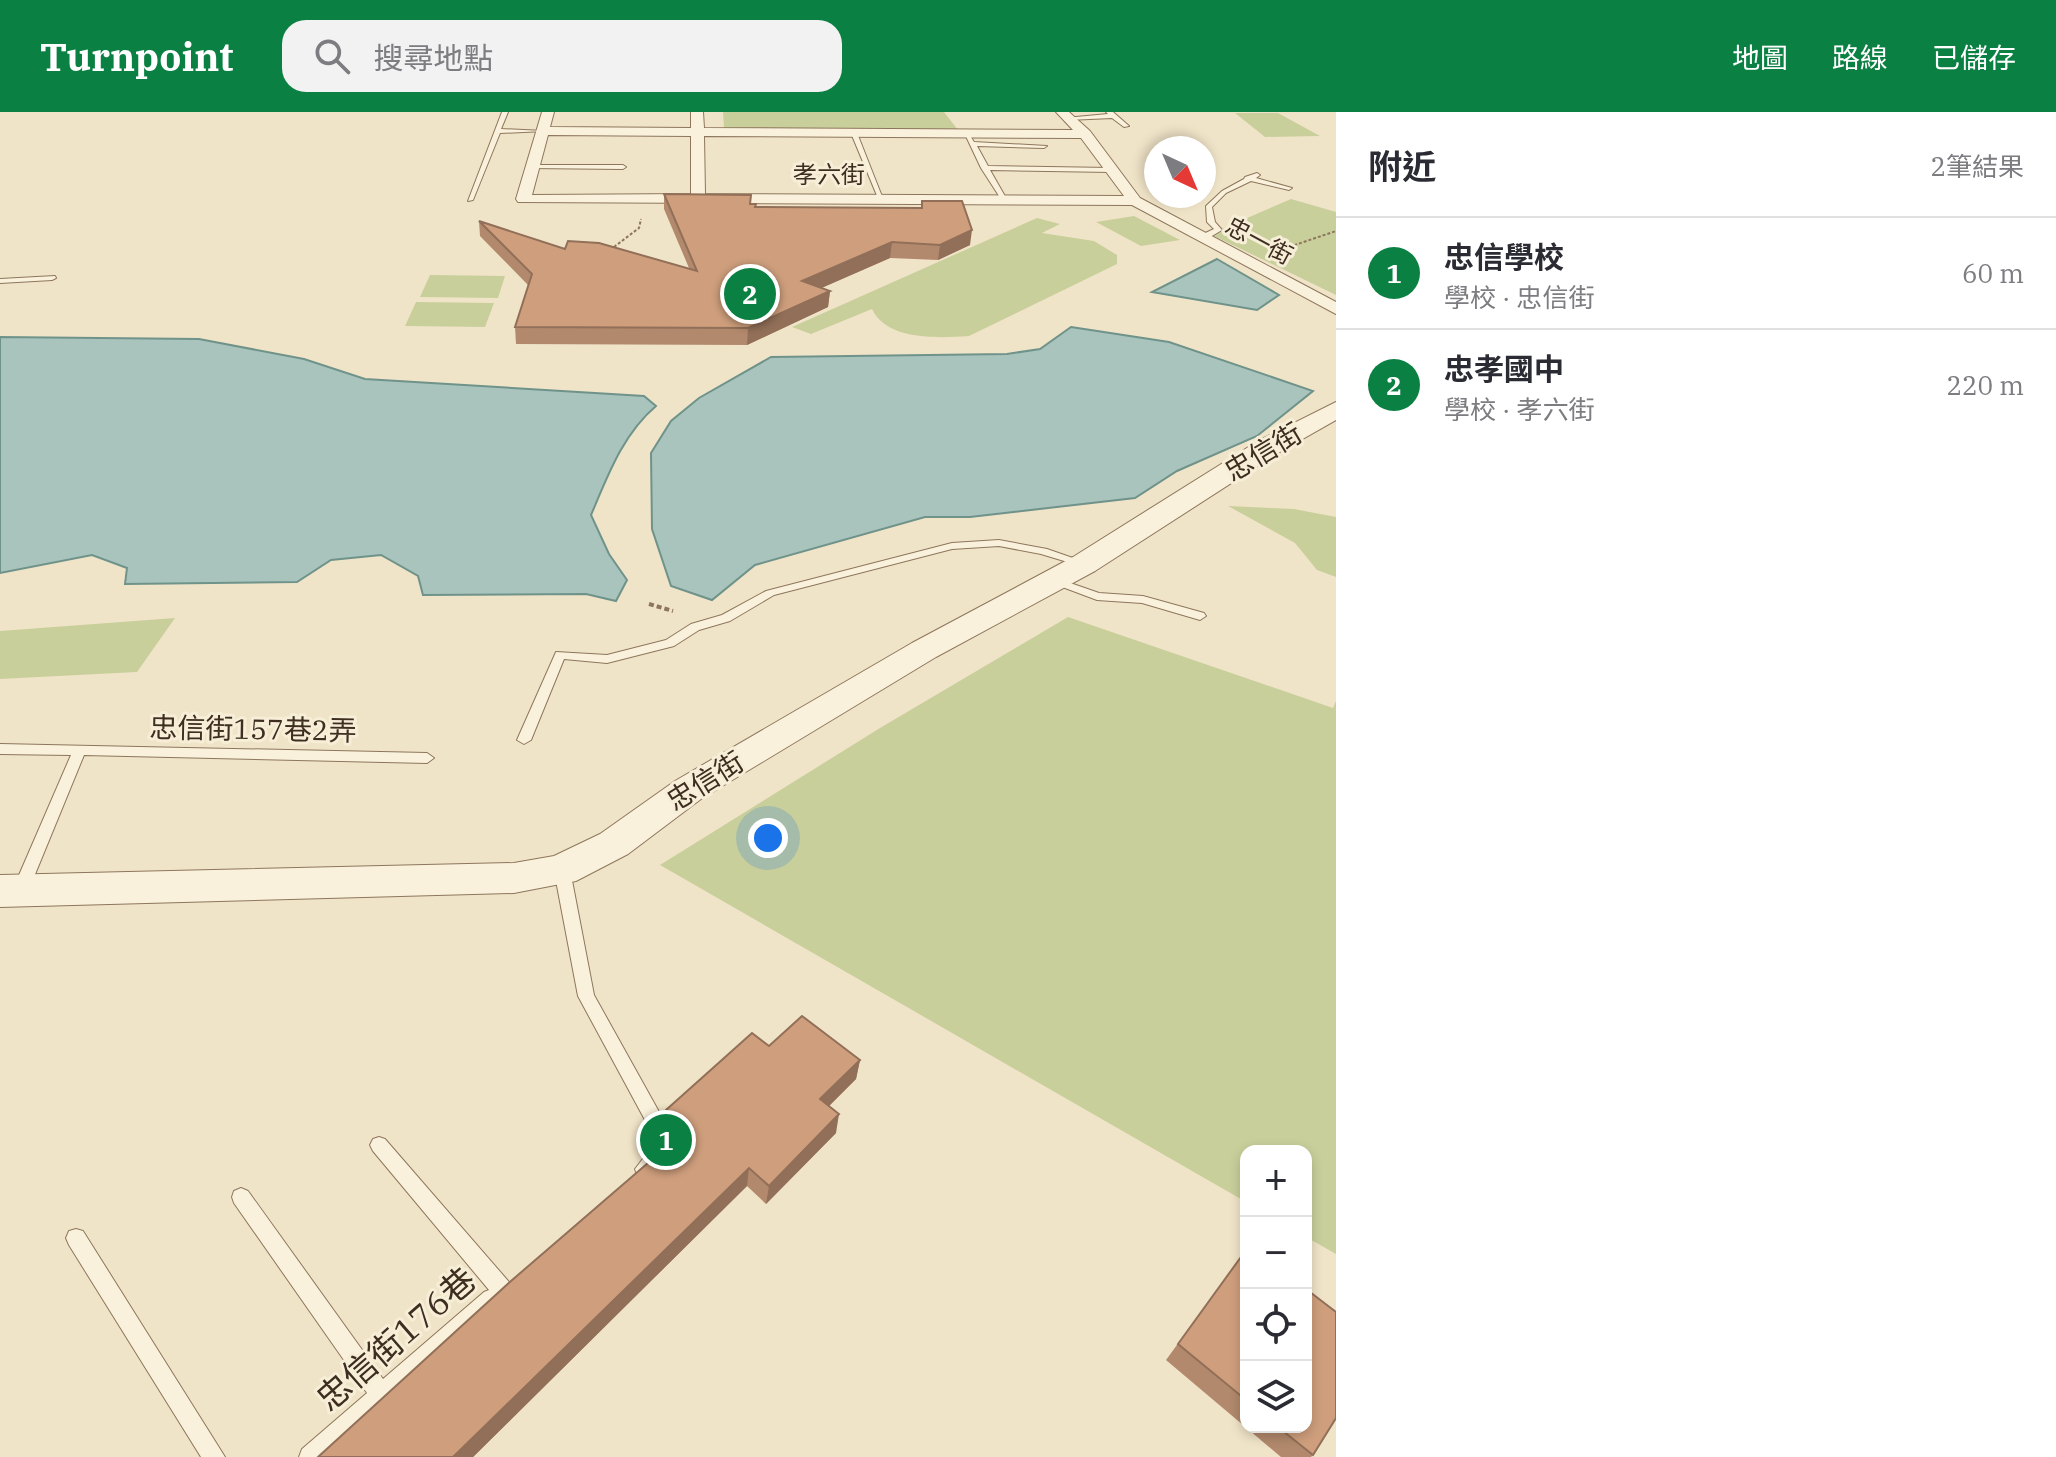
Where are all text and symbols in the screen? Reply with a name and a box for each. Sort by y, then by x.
search box [282,20,842,92]
text: Turnpoint [40,32,234,81]
icon: search [310,34,354,78]
text: 搜尋地點 [374,38,494,77]
text: 地圖 [1732,39,1788,76]
text: 路線 [1832,39,1888,76]
text: 已儲存 [1932,39,2016,76]
north arrow [1144,136,1216,208]
text: 附近 [1368,144,1436,188]
text: 2筆結果 [1930,149,2024,183]
street label: 孝六街 [793,158,865,190]
street label: 忠一街 [1220,209,1299,271]
text: 忠信學校 [1444,237,1564,276]
text: 1 [1386,256,1402,290]
text: 60 m [1962,256,2024,290]
pin: 2 [724,264,776,324]
text: 學校 · 忠信街 [1444,280,1595,314]
text: 忠孝國中 [1444,349,1564,388]
text: 2 [1386,368,1402,402]
text: 220 m [1946,368,2024,402]
text: 學校 · 孝六街 [1444,392,1595,426]
street label: 忠信街 [1217,414,1308,489]
street label: 忠信街157巷2弄 [149,708,357,749]
street label: 忠信街 [659,743,750,819]
your location [748,818,788,858]
pin: 1 [640,1110,692,1170]
map controls [1240,1145,1312,1433]
button: + [1240,1145,1312,1217]
button: − [1240,1217,1312,1289]
street label: 忠信街176巷 [306,1257,484,1420]
button: locate [1240,1289,1312,1361]
button: layers [1240,1361,1312,1433]

